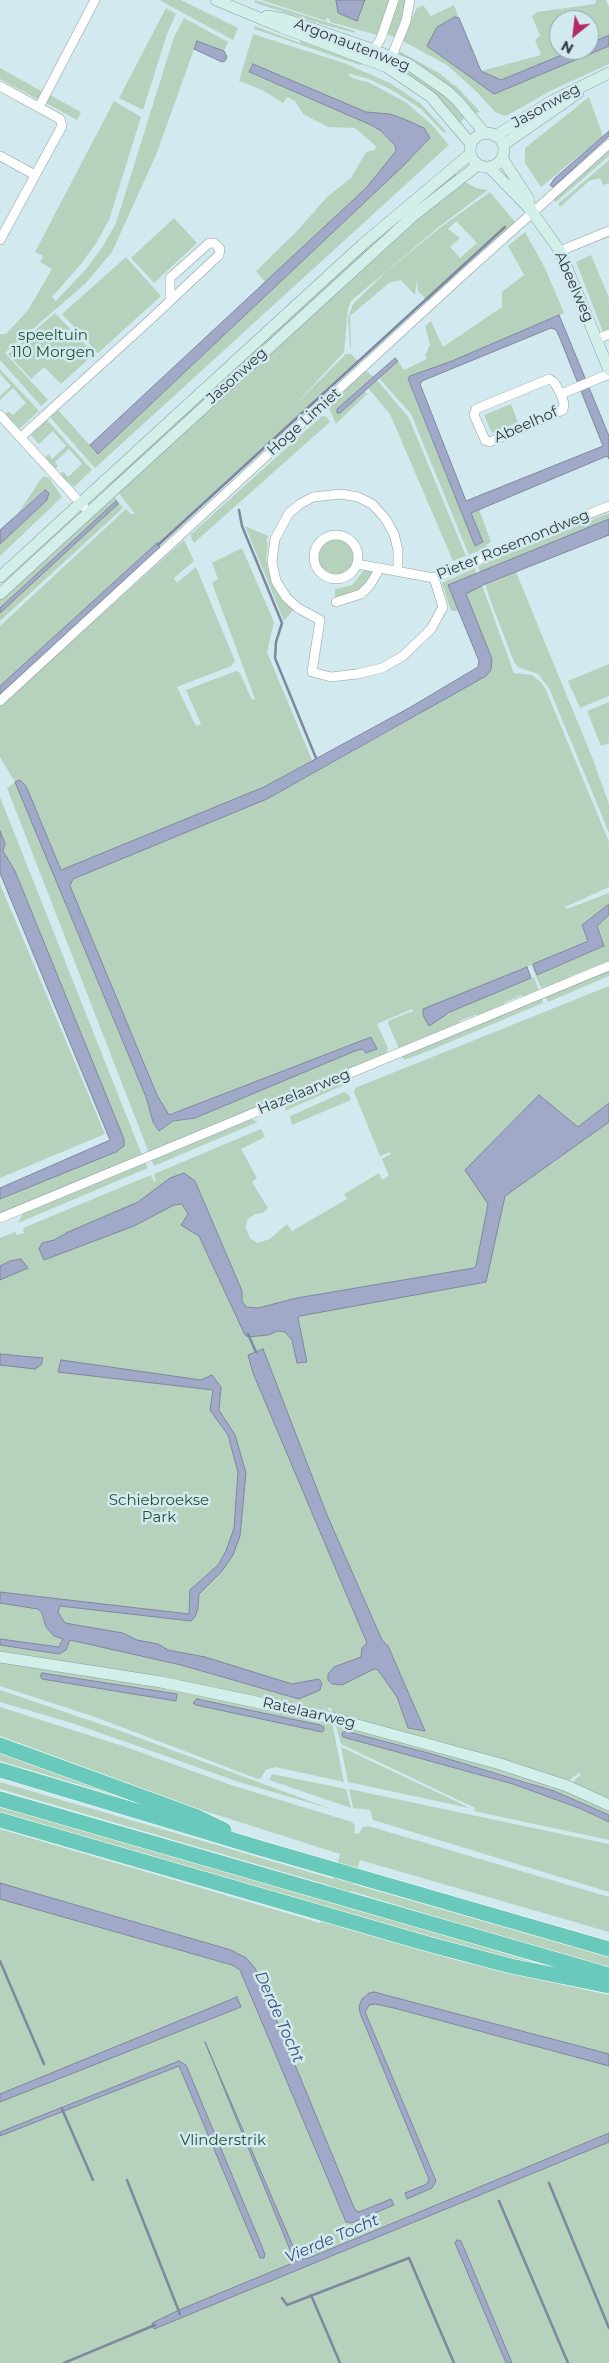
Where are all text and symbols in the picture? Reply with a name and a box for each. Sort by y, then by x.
north arrow [549,10,599,60]
street label: Argonautenweg [292,15,412,75]
text: N [558,37,577,58]
street label: Jasonweg [509,80,583,132]
street label: Abeelweg [550,249,598,325]
park label: speeltuin 110 Morgen [11,327,95,362]
street label: Jasonweg [203,344,271,408]
street label: Hoge Limiet [263,384,345,460]
street label: Abeelhof [491,403,561,447]
street label: Pieter Rosemondweg [434,506,592,584]
street label: Hazelaarweg [255,1065,353,1119]
park label: Schiebroekse Park [109,1492,209,1527]
street label: Ratelaarweg [261,1694,357,1732]
water label: Derde Tocht [250,1968,308,2066]
park label: Vlinderstrik [180,2132,266,2150]
water label: Vierde Tocht [282,2211,382,2267]

